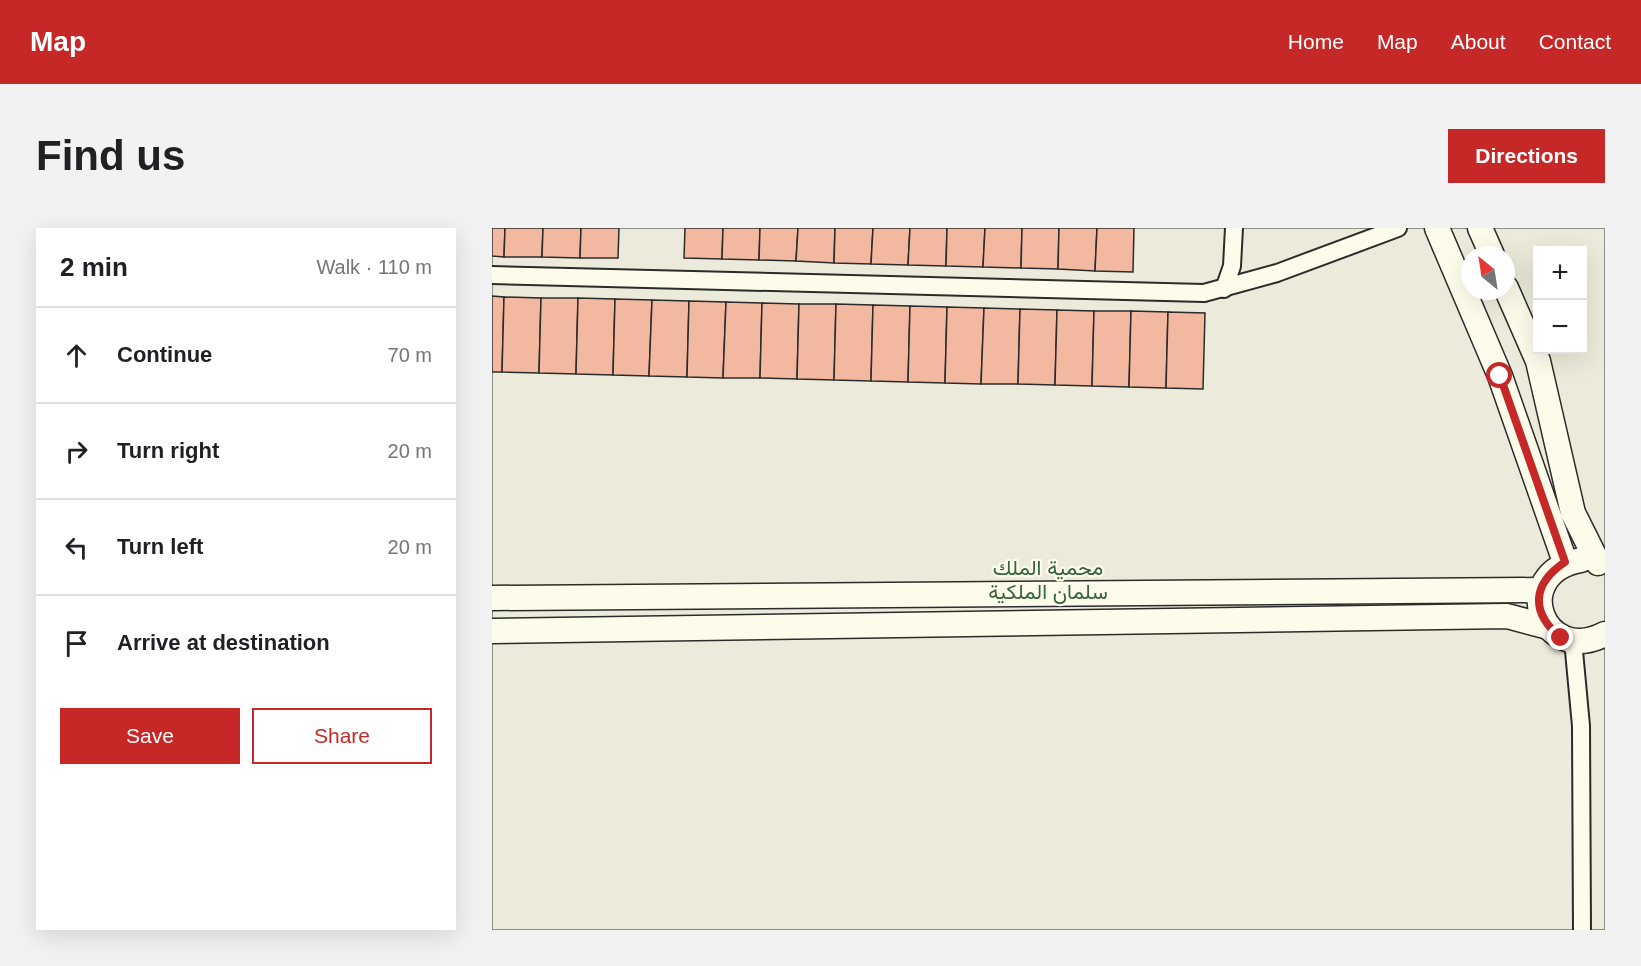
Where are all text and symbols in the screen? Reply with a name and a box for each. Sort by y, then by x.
text: Map [30,26,86,57]
text: Home [1288,30,1344,53]
text: Map [1377,30,1418,53]
text: About [1451,30,1506,53]
text: Contact [1539,30,1611,53]
button: Directions [1448,129,1605,183]
text: Find us [36,132,185,179]
north arrow [1461,246,1515,300]
map controls [1533,246,1587,354]
button: + [1533,246,1587,300]
text: 2 min [60,252,128,282]
text: Walk · 110 m [316,256,432,278]
button: − [1533,300,1587,354]
icon: ahead [60,339,93,372]
text: Continue [117,342,212,367]
text: 70 m [388,344,432,366]
route start [1486,362,1512,388]
icon: right [60,435,93,468]
text: Turn right [117,438,219,463]
text: 20 m [388,440,432,462]
icon: left [60,531,93,564]
text: Turn left [117,534,203,559]
text: 20 m [388,536,432,558]
park label: محمية الملك سلمان الملكية [988,556,1108,604]
route end [1547,624,1573,650]
icon: arrive [60,627,93,660]
text: Arrive at destination [117,630,330,655]
button: Save [60,708,240,764]
button: Share [252,708,432,764]

